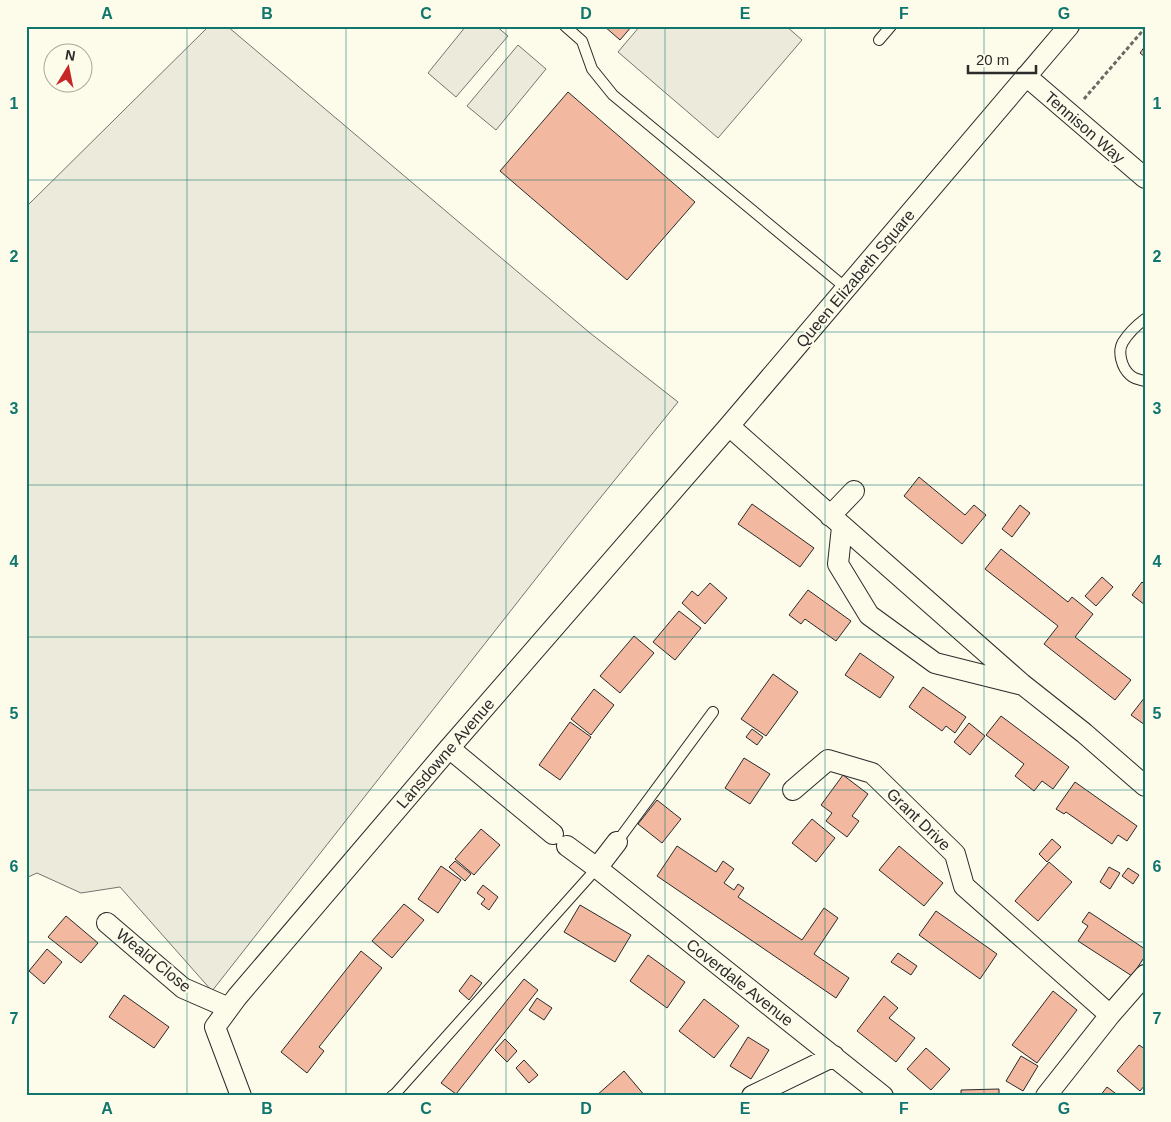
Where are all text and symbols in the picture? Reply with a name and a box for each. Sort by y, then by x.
text: A [101,5,113,22]
text: B [261,5,273,22]
text: C [420,5,432,22]
text: D [580,5,592,22]
text: E [740,5,751,22]
text: F [899,5,909,22]
text: G [1058,5,1070,22]
north arrow [42,42,92,92]
scale bar [968,42,1036,74]
text: N [64,46,77,64]
text: 20 m [976,51,1009,68]
street label: Tennison Way [1041,88,1128,167]
text: 1 [10,95,19,112]
text: 1 [1153,95,1162,112]
street label: Queen Elizabeth Square [793,206,918,351]
text: 2 [10,248,19,265]
text: 2 [1153,248,1162,265]
text: 3 [10,400,19,417]
text: 3 [1153,400,1162,417]
text: 4 [10,553,19,570]
text: 4 [1153,553,1162,570]
street label: Lansdowne Avenue [393,695,498,812]
text: 5 [10,705,19,722]
text: 5 [1153,705,1162,722]
street label: Grant Drive [883,785,954,854]
text: 6 [10,858,19,875]
text: 6 [1153,858,1162,875]
street label: Weald Close [113,925,194,996]
street label: Coverdale Avenue [683,936,796,1029]
text: 7 [10,1010,19,1027]
text: 7 [1153,1010,1162,1027]
text: A [101,1100,113,1117]
text: B [261,1100,273,1117]
text: C [420,1100,432,1117]
text: D [580,1100,592,1117]
text: E [740,1100,751,1117]
text: F [899,1100,909,1117]
text: G [1058,1100,1070,1117]

